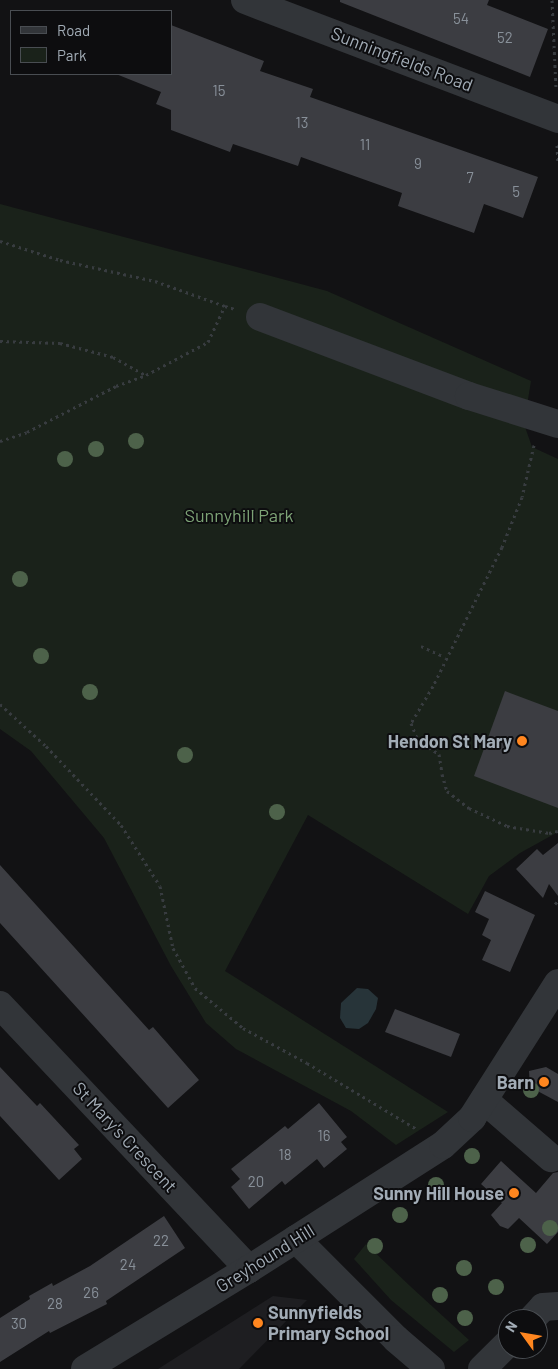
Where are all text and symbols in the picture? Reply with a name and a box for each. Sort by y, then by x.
legend [10,10,172,75]
house number: 54 [453,10,469,28]
text: Road [57,21,90,39]
street label: Sunningfields Road [328,22,476,96]
house number: 52 [497,29,513,47]
text: Park [57,46,86,64]
house number: 15 [213,82,225,100]
house number: 13 [296,114,308,132]
house number: 11 [360,136,370,154]
house number: 9 [414,155,422,173]
house number: 7 [466,169,474,187]
house number: 5 [512,183,520,201]
park label: Sunnyhill Park [184,504,294,526]
place label: Hendon St Mary [388,730,512,752]
marker: Hendon St Mary [516,735,528,747]
place label: Barn [497,1071,534,1093]
marker: Barn [538,1076,550,1088]
street label: St Mary's Crescent [68,1077,182,1197]
house number: 16 [318,1127,330,1145]
house number: 18 [278,1146,292,1164]
house number: 20 [248,1173,264,1191]
place label: Sunny Hill House [373,1182,504,1204]
marker: Sunny Hill House [508,1187,520,1199]
street label: Greyhound Hill [212,1219,318,1297]
house number: 22 [153,1232,169,1250]
house number: 24 [120,1256,136,1274]
house number: 26 [83,1284,99,1302]
house number: 28 [47,1295,63,1313]
place label: Sunnyfields Primary School [268,1302,389,1345]
north arrow [498,1309,548,1359]
house number: 30 [11,1315,27,1333]
marker: Sunnyfields Primary School [252,1317,264,1329]
text: N [501,1318,520,1335]

